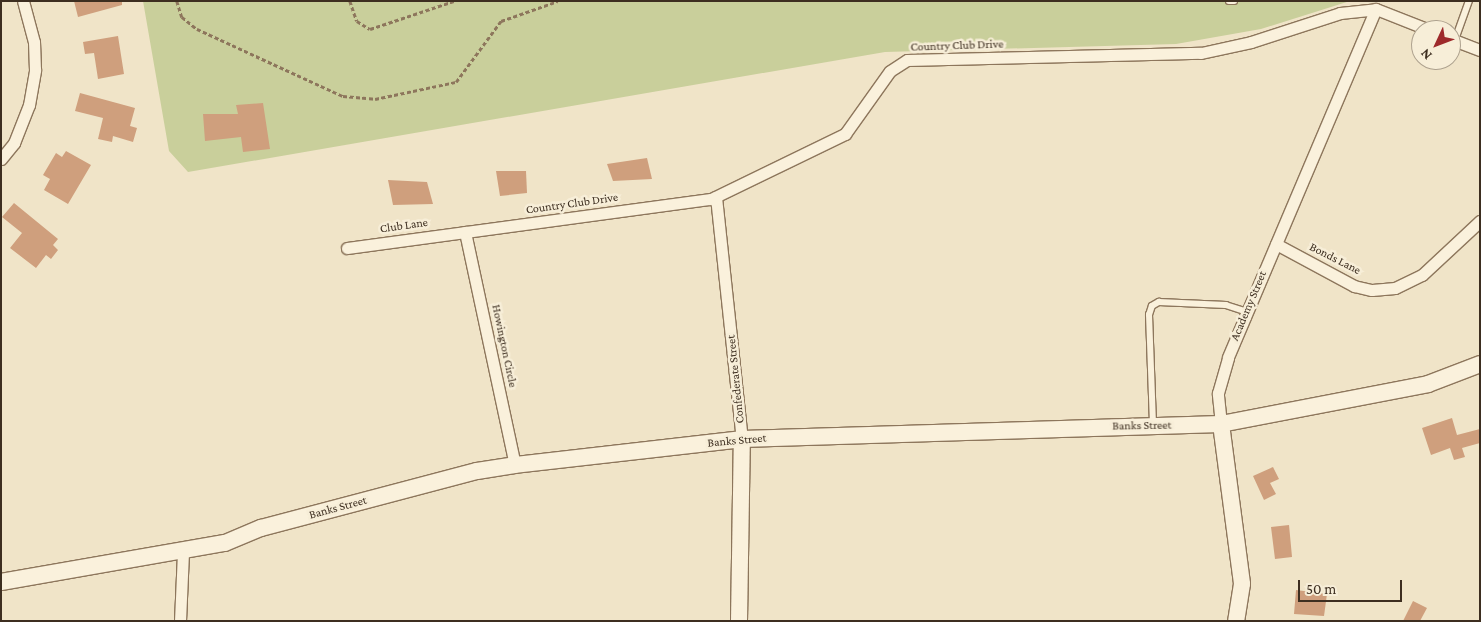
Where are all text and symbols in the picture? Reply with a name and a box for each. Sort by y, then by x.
north arrow [1411,20,1461,70]
street label: Country Club Drive [910,37,1004,55]
text: N [1417,46,1435,64]
street label: Country Club Drive [525,190,619,218]
street label: Club Lane [379,216,429,236]
street label: Bonds Lane [1307,240,1363,278]
street label: Academy Street [1228,269,1270,343]
street label: Howington Circle [488,303,520,389]
street label: Confederate Street [724,334,748,424]
street label: Banks Street [1112,418,1172,434]
street label: Banks Street [707,431,767,451]
street label: Banks Street [307,493,369,523]
scale bar [1301,570,1405,602]
text: 50 m [1306,581,1336,597]

